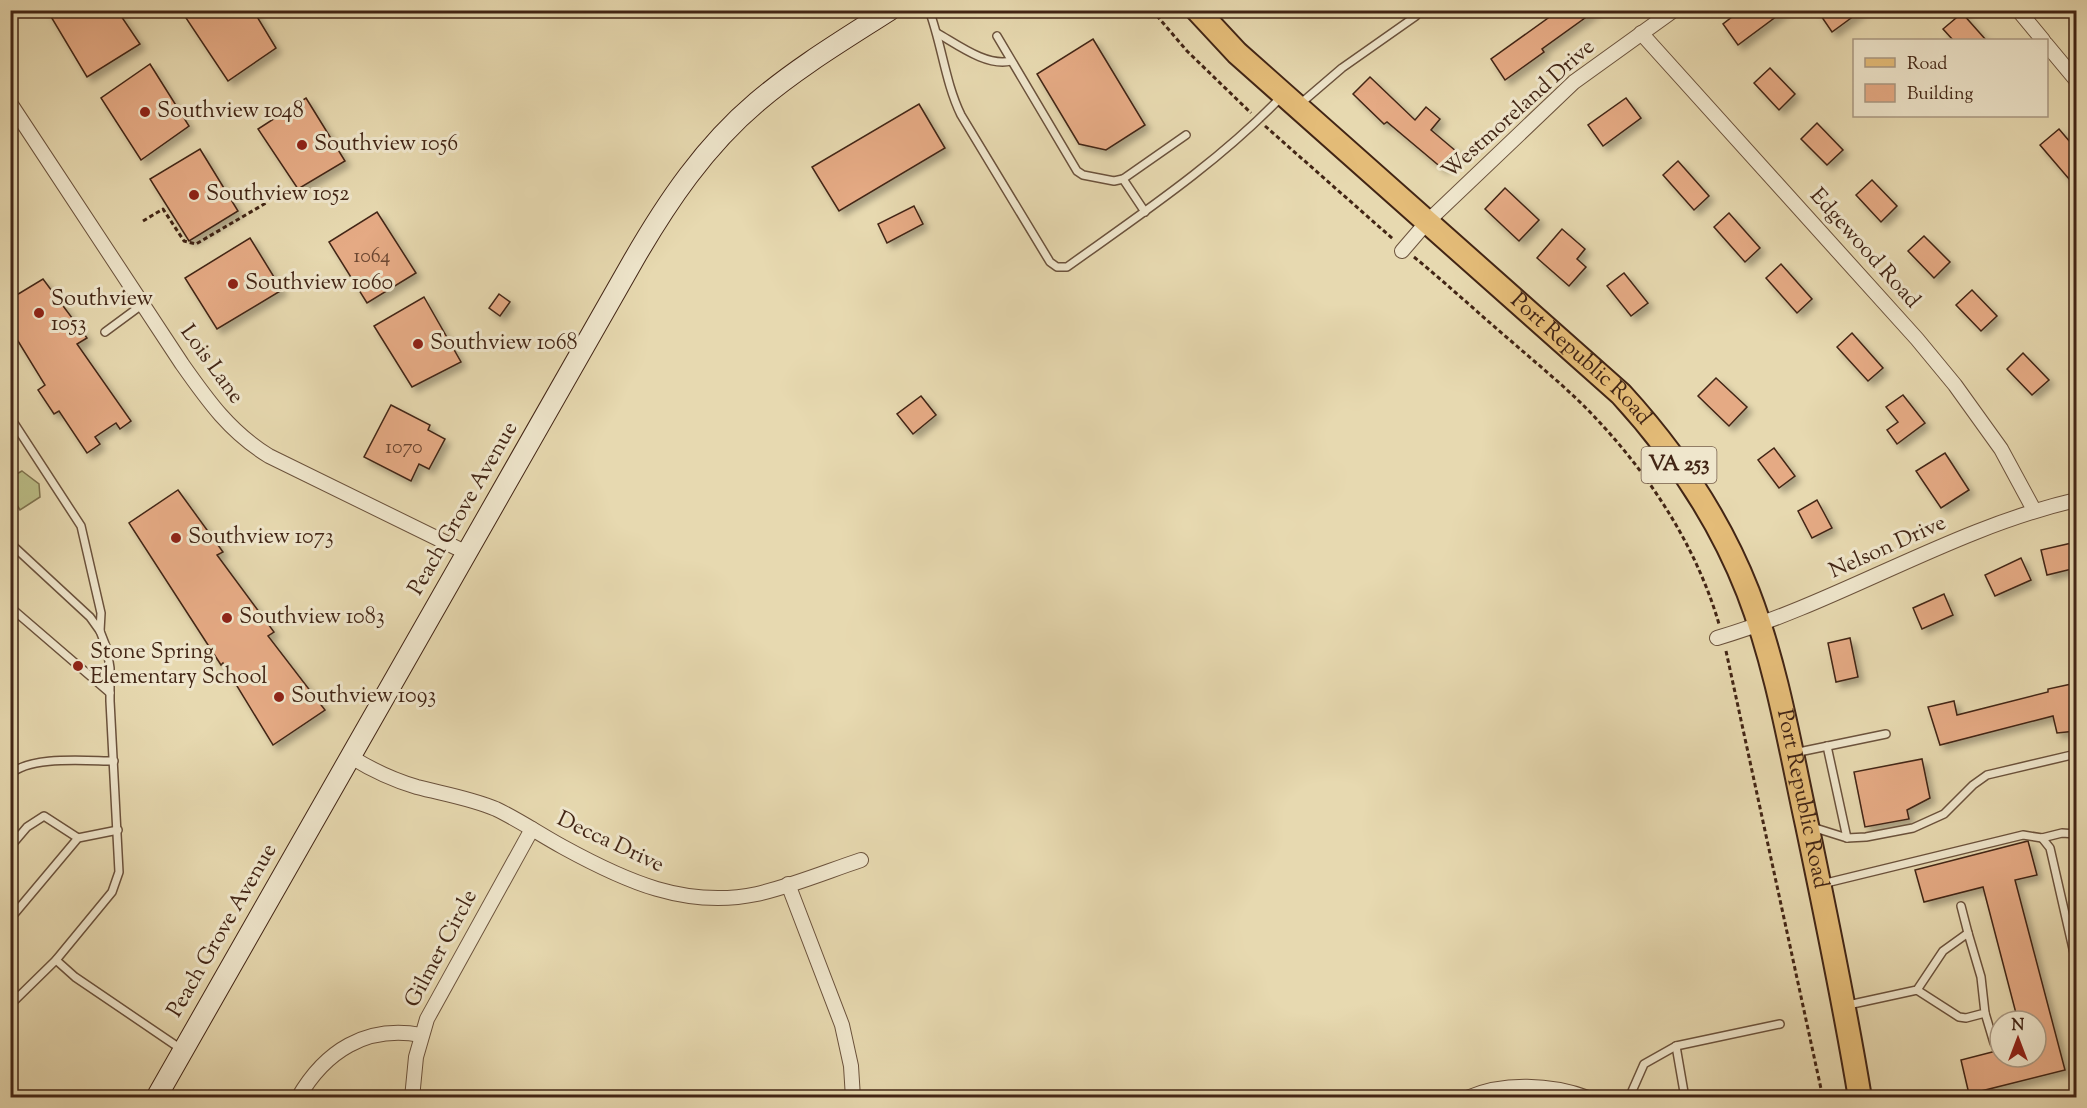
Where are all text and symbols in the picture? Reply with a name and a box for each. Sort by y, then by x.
street label: Westmoreland Drive [1435,32,1603,188]
legend [1853,39,2048,117]
text: Road [1907,52,1947,78]
text: Building [1907,82,1973,108]
place label: Southview 1048 [157,96,304,128]
marker: Southview 1048 [138,105,152,119]
place label: Southview 1056 [314,129,458,161]
marker: Southview 1056 [295,138,309,152]
place label: Southview 1052 [206,179,349,211]
street label: Edgewood Road [1801,182,1927,316]
marker: Southview 1052 [187,188,201,202]
house number: 1064 [354,243,390,272]
place label: Southview 1060 [245,268,393,300]
marker: Southview 1060 [226,277,240,291]
place label: Southview 1053 [51,284,154,341]
street label: Port Republic Road [1502,286,1658,433]
marker: Southview 1053 [32,306,46,320]
street label: Lois Lane [171,319,251,411]
place label: Southview 1068 [430,328,578,360]
marker: Southview 1068 [411,337,425,351]
street label: Peach Grove Avenue [401,416,527,602]
house number: 1070 [385,434,423,463]
road number: VA 253 [1642,447,1716,483]
street label: Nelson Drive [1824,508,1952,588]
place label: Southview 1073 [188,522,334,554]
marker: Southview 1073 [169,531,183,545]
place label: Southview 1083 [239,602,385,634]
marker: Southview 1083 [220,611,234,625]
place label: Stone Spring Elementary School [90,637,267,694]
marker: Stone Spring Elementary School [71,659,85,673]
place label: Southview 1093 [291,681,436,713]
marker: Southview 1093 [272,690,286,704]
street label: Port Republic Road [1767,706,1836,892]
street label: Decca Drive [551,804,669,882]
street label: Peach Grove Avenue [160,838,286,1024]
street label: Gilmer Circle [398,884,486,1014]
north arrow [1988,1009,2048,1069]
text: N [2012,1015,2025,1038]

